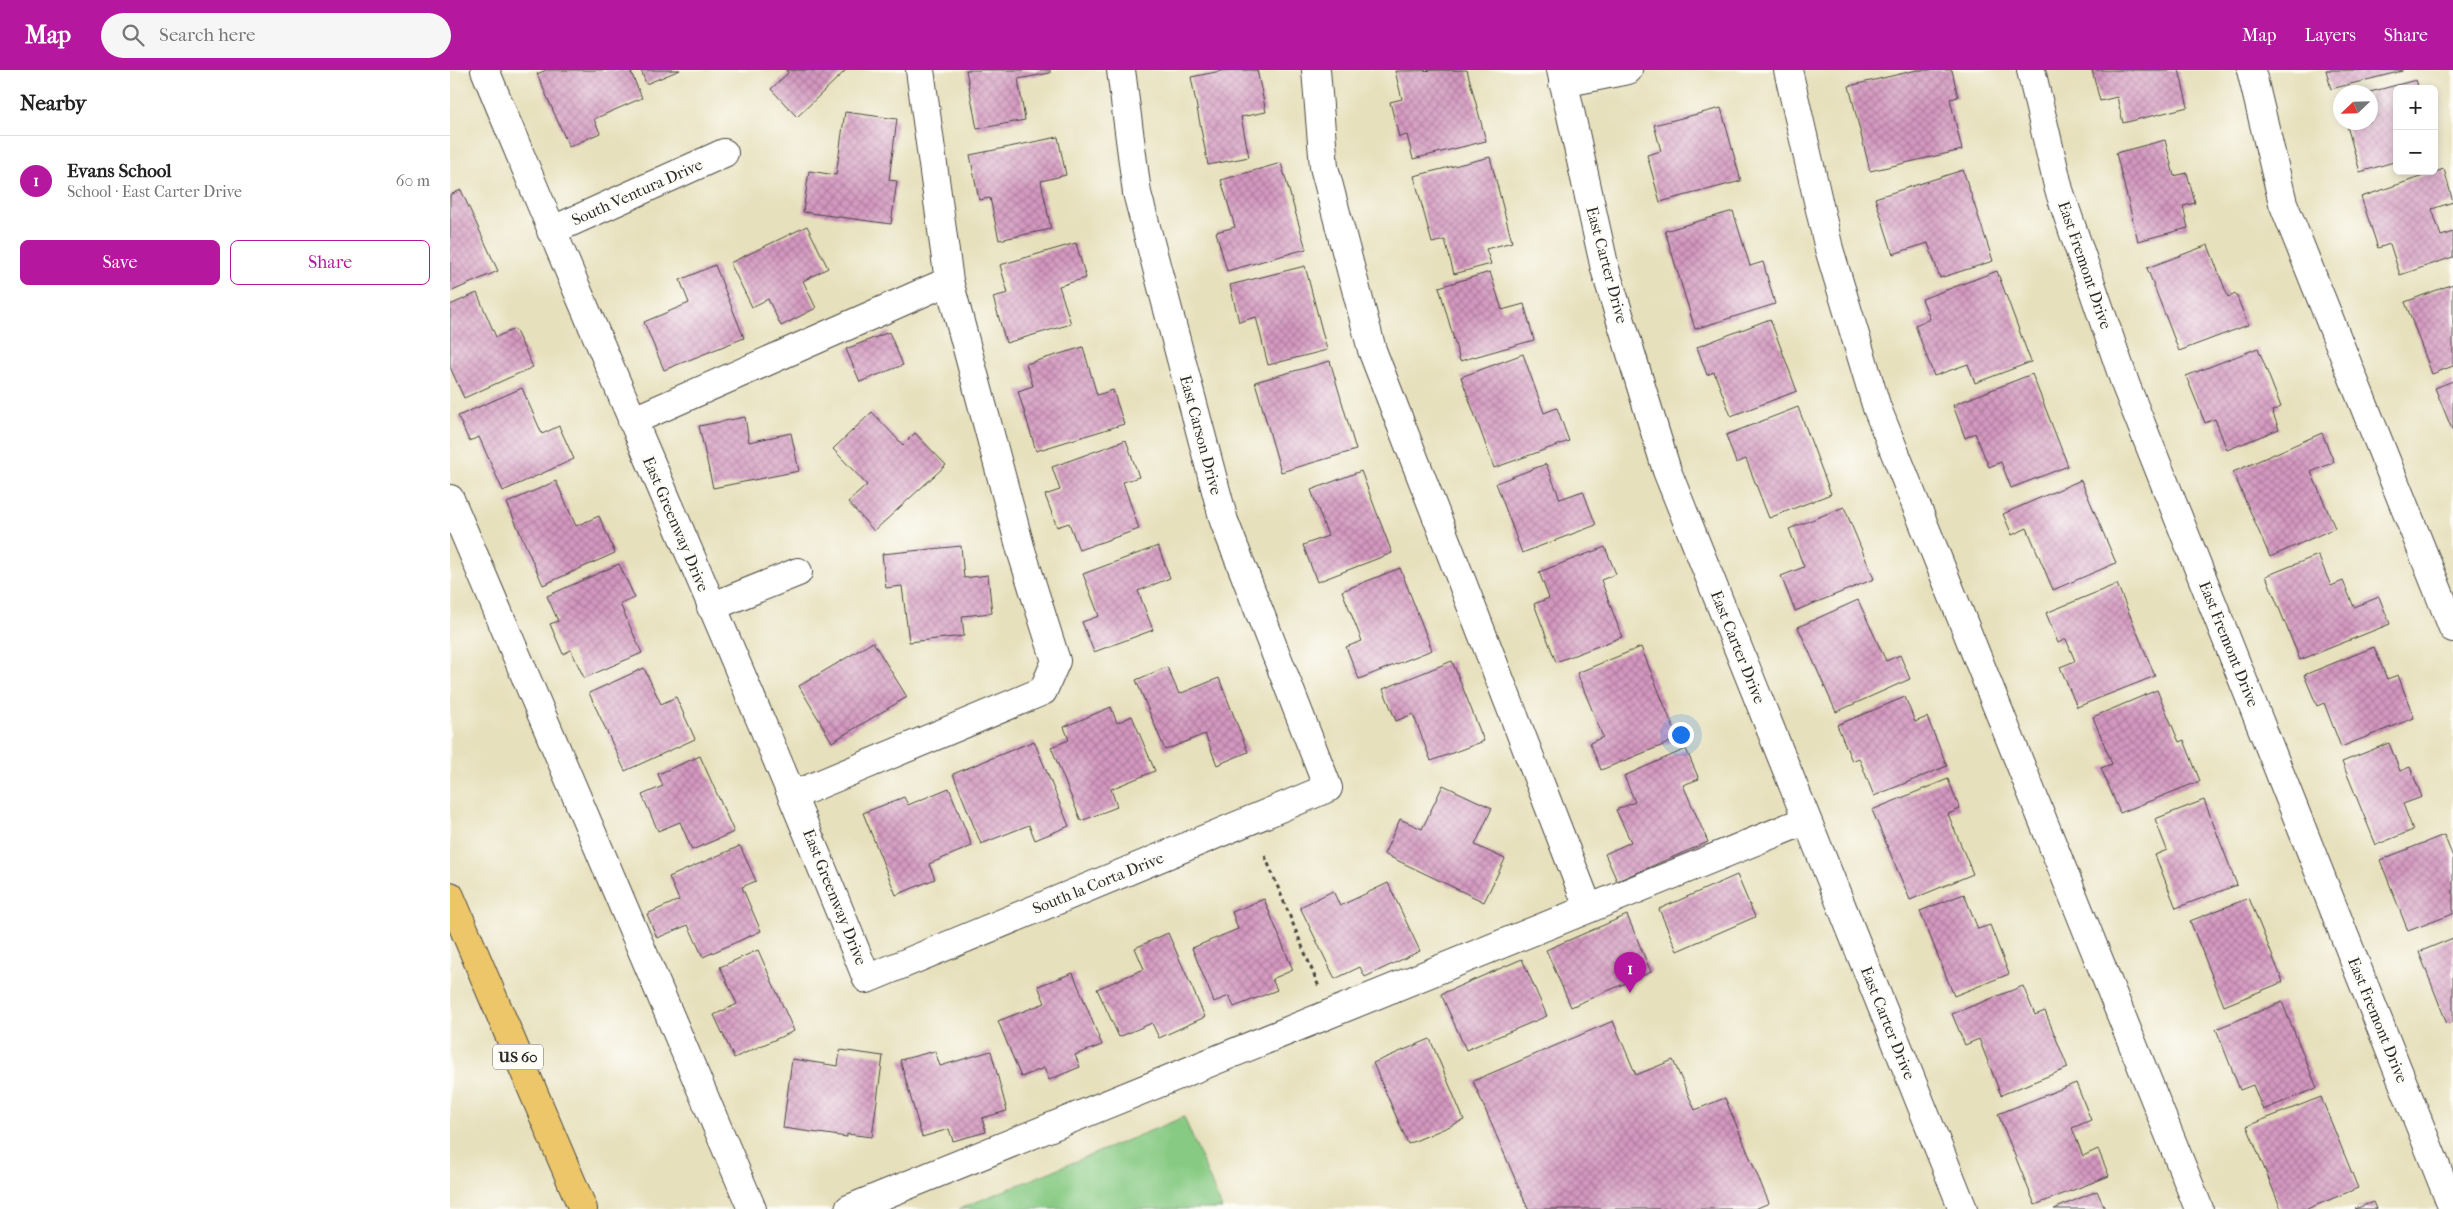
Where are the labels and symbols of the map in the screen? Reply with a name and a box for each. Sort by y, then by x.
north arrow [2333,85,2378,130]
street label: South Ventura Drive [569,155,706,229]
street label: East Fremont Drive [2054,199,2116,332]
street label: East Carter Drive [1582,204,1632,326]
street label: East Carson Drive [1176,373,1226,497]
street label: East Greenway Drive [639,454,713,595]
street label: East Fremont Drive [2195,578,2263,710]
street label: East Carter Drive [1707,588,1769,706]
your location [1668,722,1694,748]
street label: East Greenway Drive [799,826,871,968]
street label: South la Corta Drive [1030,848,1166,918]
pin: 1 [1614,952,1646,993]
street label: East Fremont Drive [2344,954,2412,1086]
street label: East Carter Drive [1857,964,1919,1082]
road number: US 60 [493,1044,543,1070]

